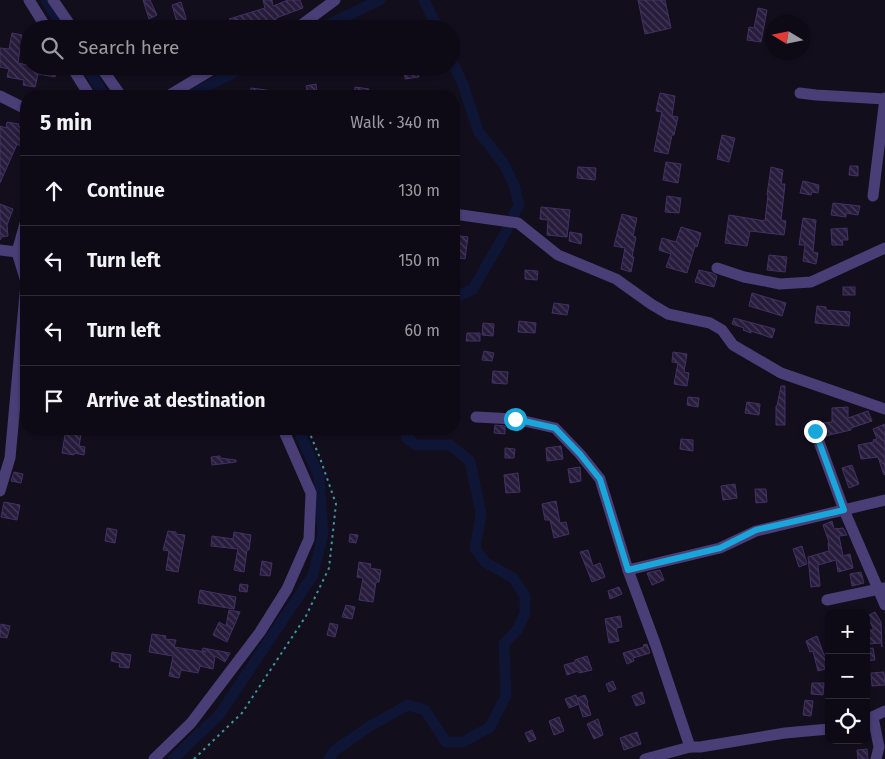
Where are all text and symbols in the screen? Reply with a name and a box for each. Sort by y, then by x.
north arrow [765,15,810,60]
search box [20,20,460,75]
icon: search [38,34,66,62]
text: Search here [78,36,179,59]
text: 5 min [40,110,92,136]
text: Walk · 340 m [350,113,440,132]
icon: ahead [40,177,68,205]
text: Continue [87,179,165,202]
text: 130 m [398,181,440,200]
icon: left [40,247,68,275]
text: Turn left [87,249,161,272]
text: 150 m [398,251,440,270]
icon: left [40,317,68,345]
text: Turn left [87,319,161,342]
text: 60 m [405,321,440,340]
icon: arrive [40,387,68,415]
text: Arrive at destination [87,389,266,412]
route start [504,408,527,431]
route end [804,420,827,443]
map controls [825,609,870,744]
button: + [825,609,870,654]
button: − [825,654,870,699]
button: locate [825,699,870,744]

